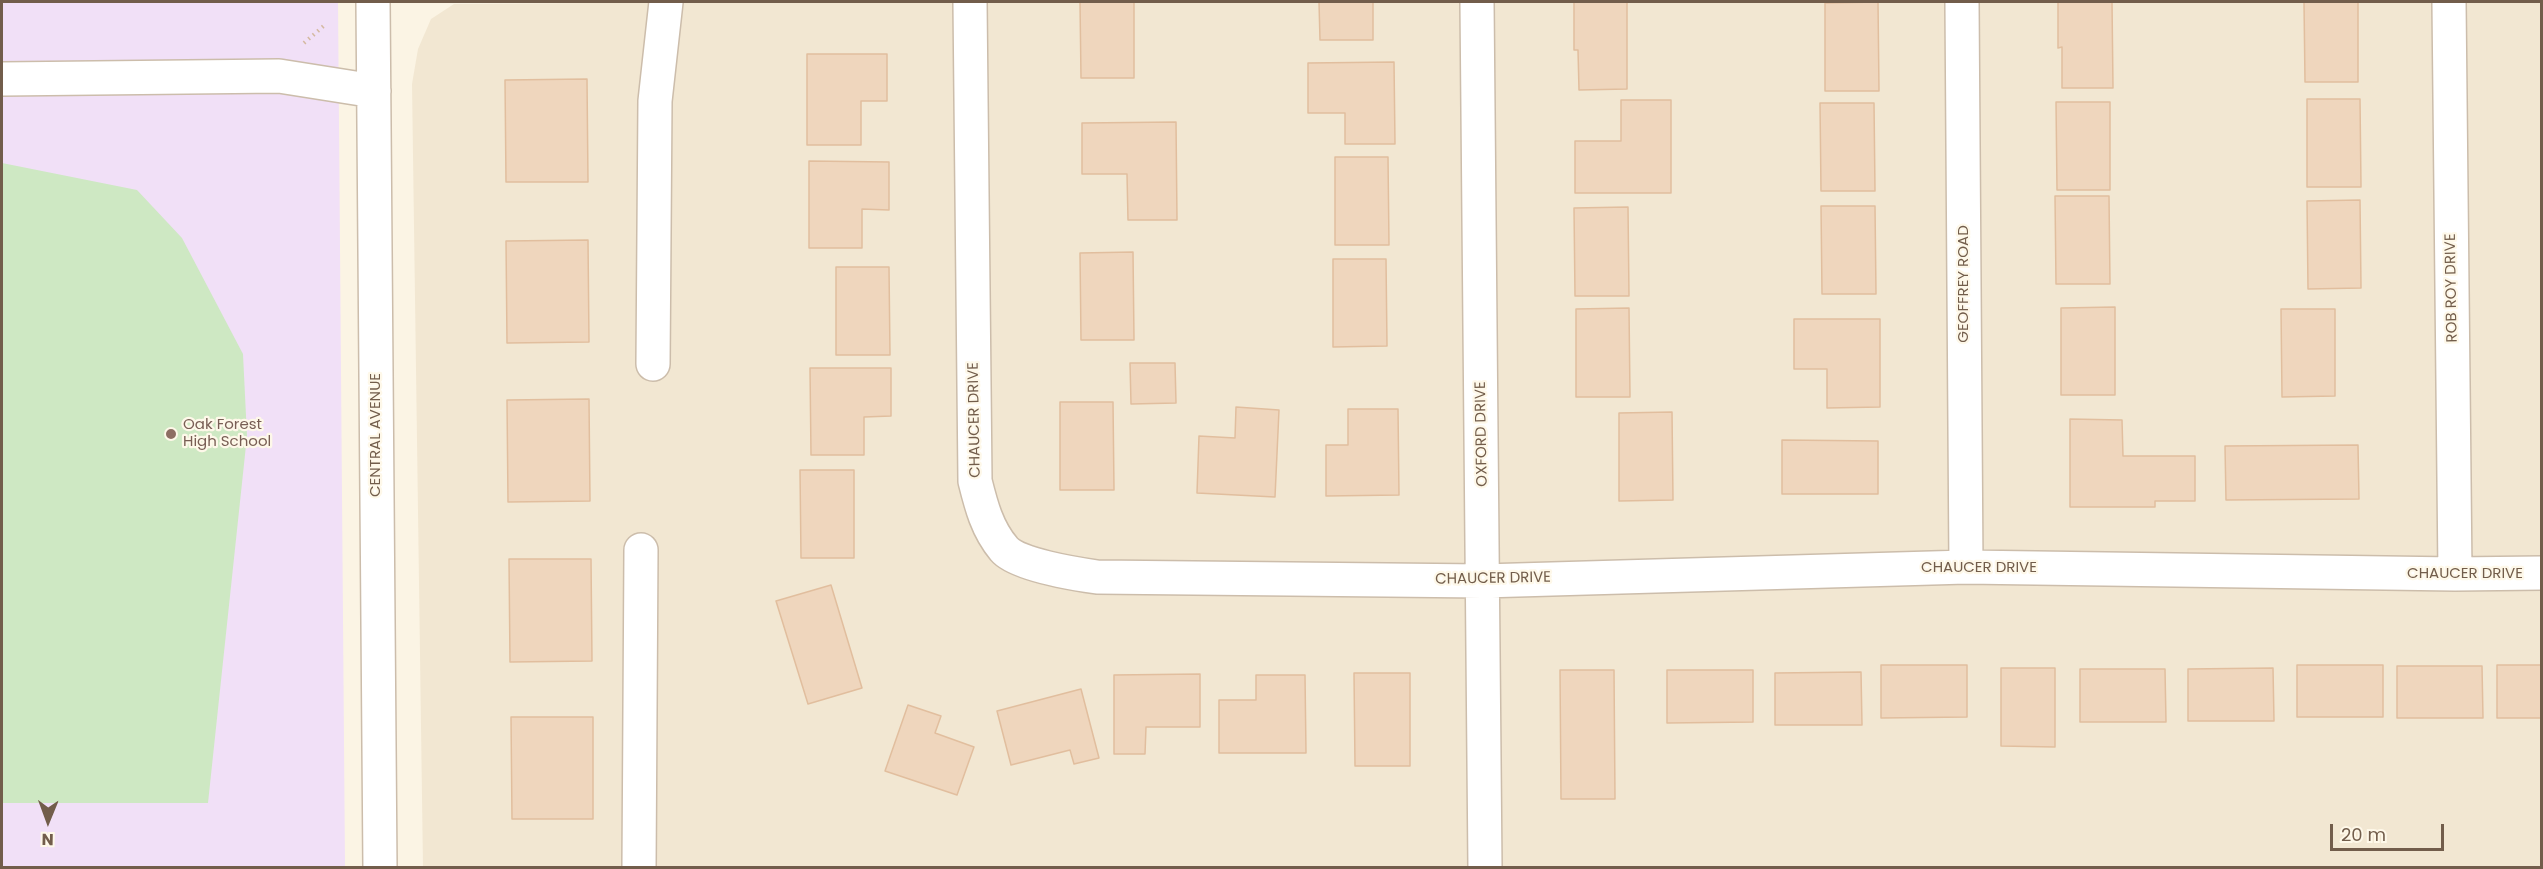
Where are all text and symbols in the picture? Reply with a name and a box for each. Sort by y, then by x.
street label: GEOFFREY ROAD [1955,225,1973,343]
street label: ROB ROY DRIVE [2442,233,2462,343]
street label: CHAUCER DRIVE [965,362,985,478]
street label: CENTRAL AVENUE [367,373,385,497]
street label: OXFORD DRIVE [1472,381,1492,487]
place label: Oak Forest High School [183,416,271,451]
marker: Oak Forest High School [164,427,178,441]
street label: CHAUCER DRIVE [1921,559,2037,577]
street label: CHAUCER DRIVE [2407,565,2523,583]
street label: CHAUCER DRIVE [1435,569,1551,589]
north arrow [18,791,78,851]
scale bar [2333,812,2447,850]
text: 20 m [2341,822,2386,847]
text: N [41,828,54,851]

